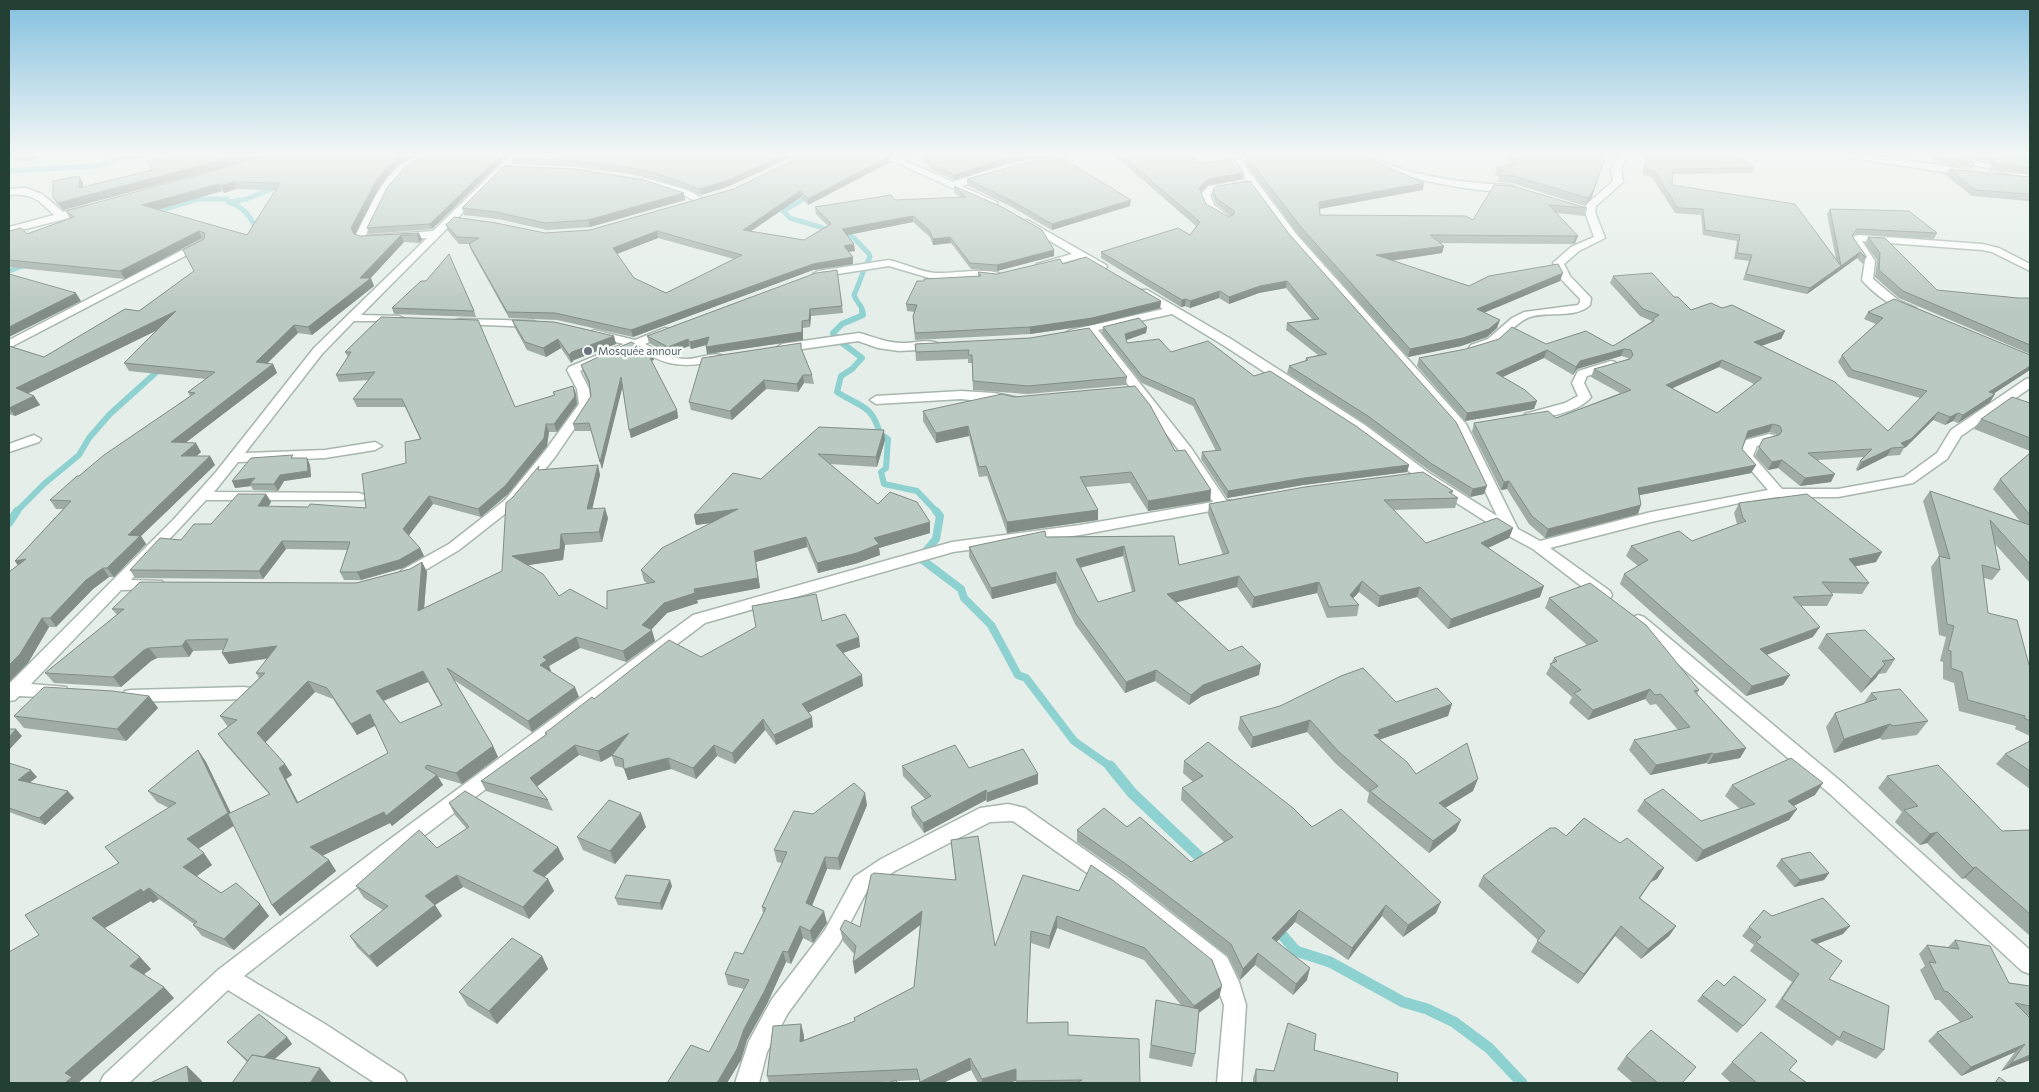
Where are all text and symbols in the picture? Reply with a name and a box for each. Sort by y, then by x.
place label: Mosquée annour [598,344,682,357]
marker: Mosquée annour [582,345,594,357]

